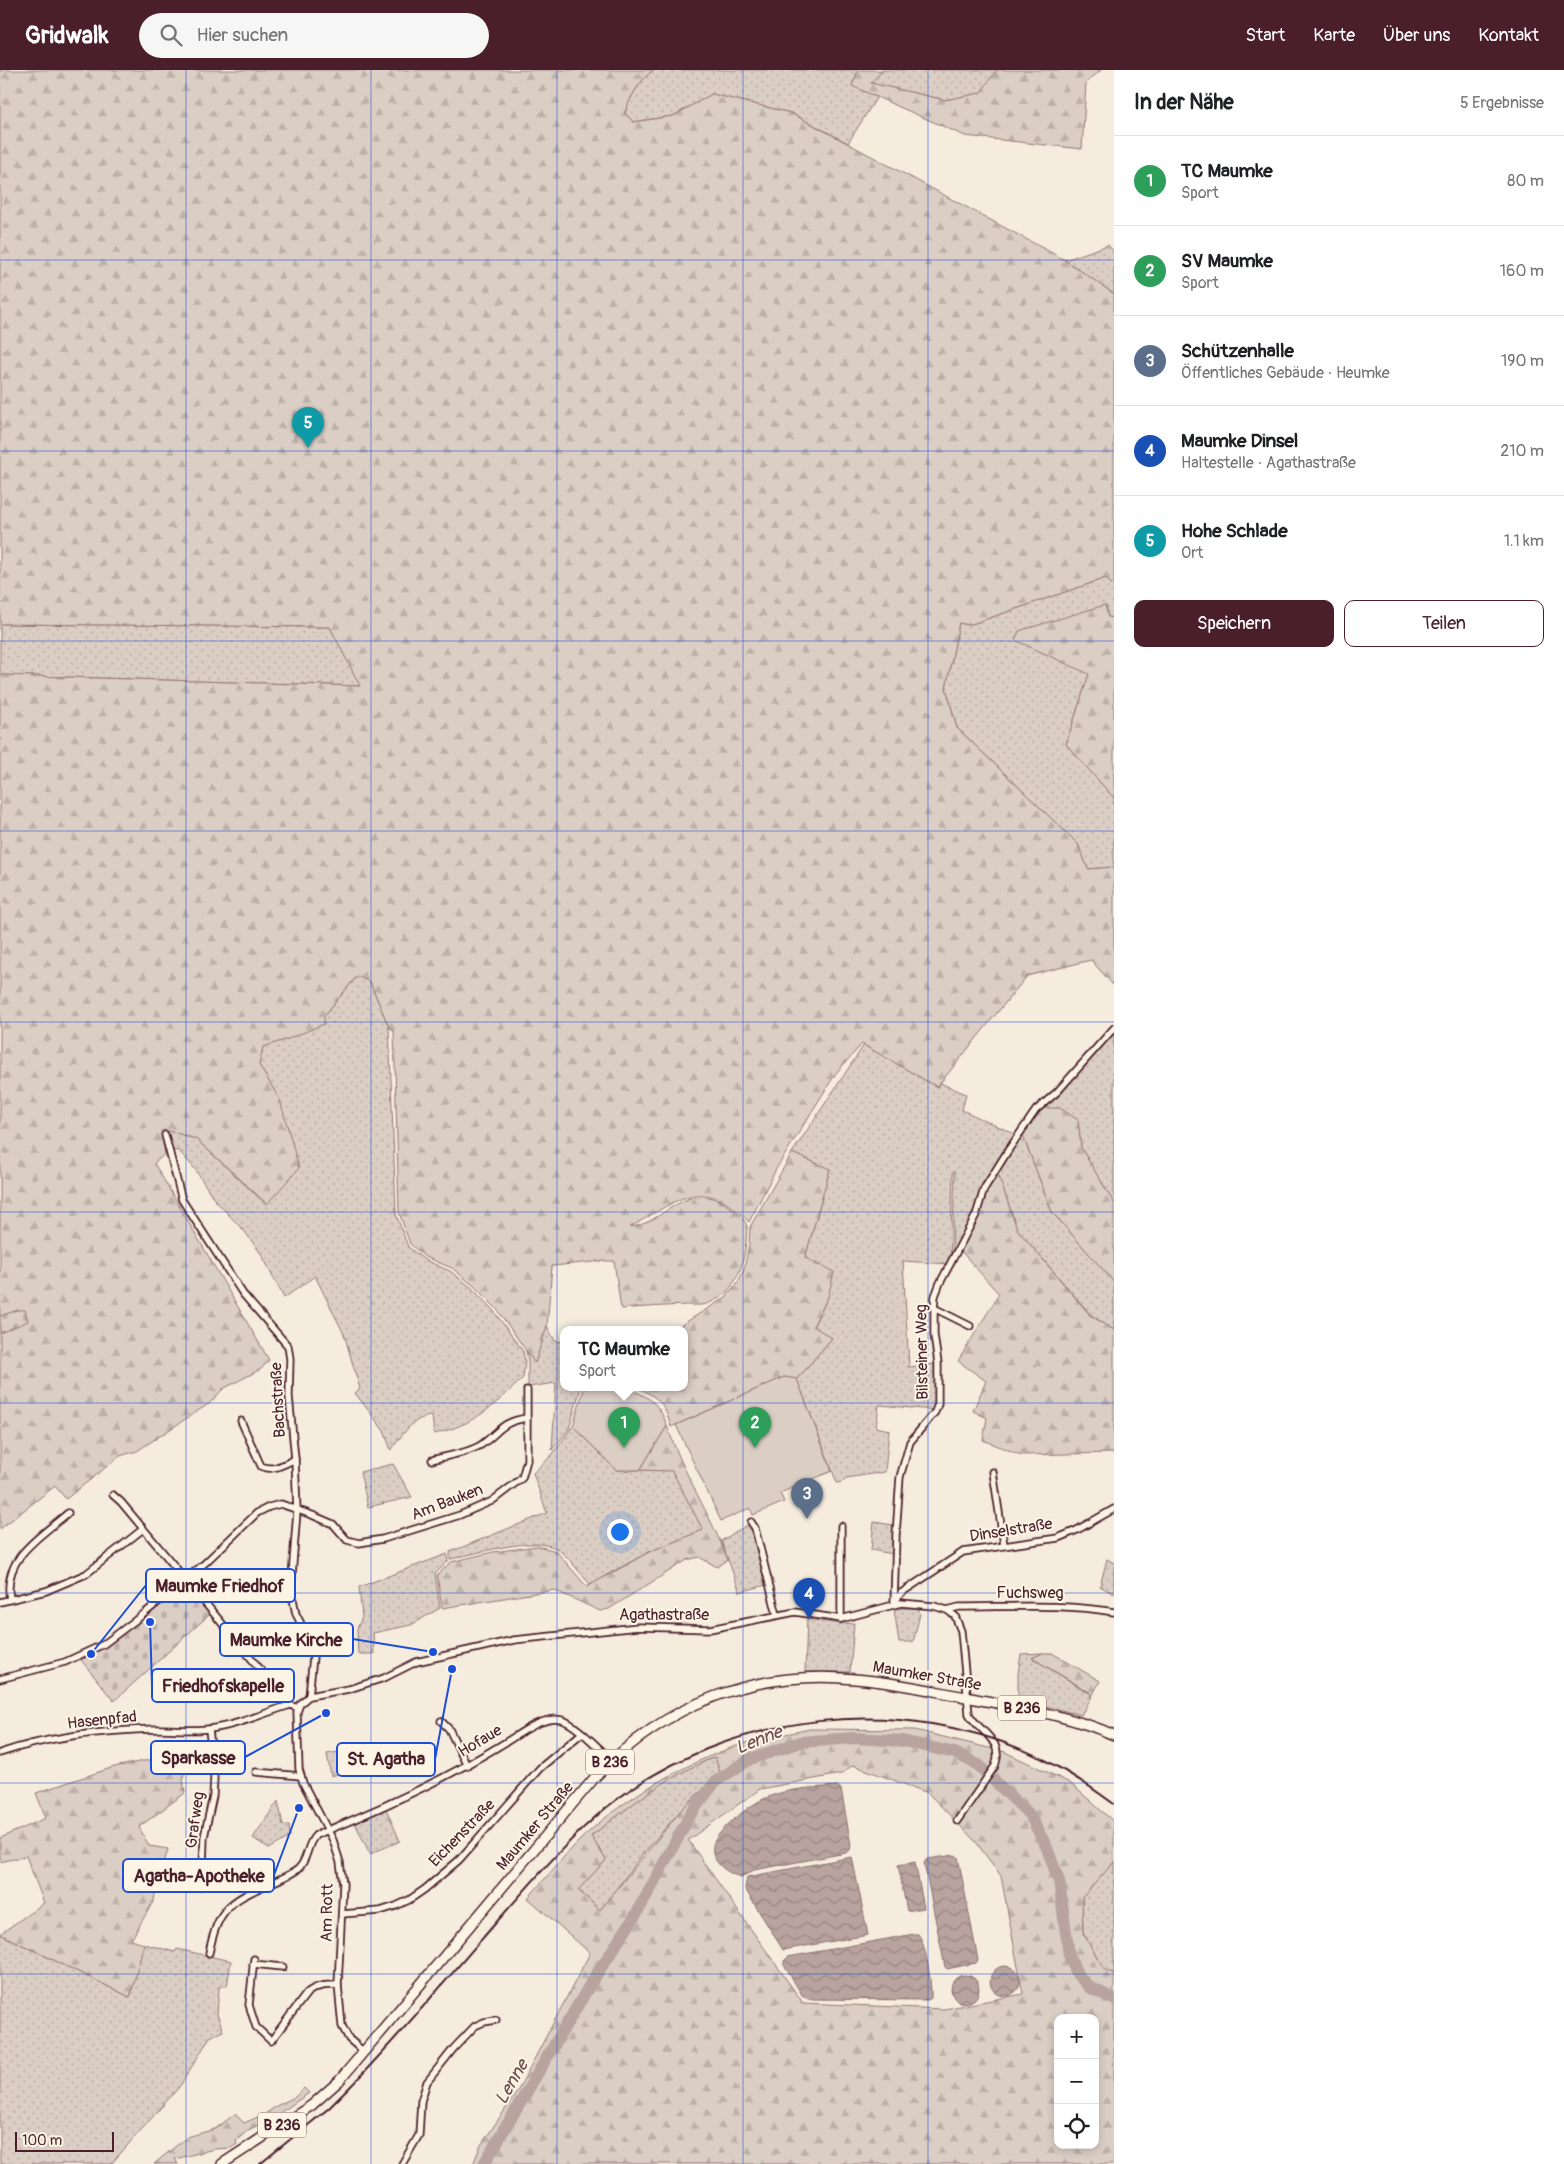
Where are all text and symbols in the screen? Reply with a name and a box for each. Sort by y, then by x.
search box [139,13,489,58]
text: Gridwalk [25,21,109,50]
icon: search [157,21,185,49]
text: Hier suchen [197,23,288,47]
text: Start [1245,24,1285,47]
text: Karte [1313,24,1355,47]
text: Über uns [1383,24,1450,47]
text: Kontakt [1478,24,1539,47]
text: In der Nähe [1134,89,1234,116]
text: 5 Ergebnisse [1460,93,1544,113]
text: TC Maumke [1181,159,1273,183]
text: 1 [1147,171,1153,191]
text: 80 m [1507,171,1544,191]
text: Sport [1181,183,1219,203]
text: SV Maumke [1181,249,1273,273]
text: 2 [1146,261,1154,281]
text: 160 m [1500,261,1544,281]
text: Sport [1181,273,1219,293]
text: Schützenhalle [1181,339,1294,363]
text: 3 [1146,351,1154,371]
text: 190 m [1501,351,1544,371]
text: Öffentliches Gebäude · Heumke [1181,363,1390,383]
pin: 5 [292,407,324,448]
text: Maumke Dinsel [1181,429,1298,453]
text: 4 [1145,441,1155,461]
text: 210 m [1500,441,1544,461]
text: Haltestelle · Agathastraße [1181,453,1356,473]
text: Hohe Schlade [1181,519,1288,543]
text: 5 [1146,531,1154,551]
text: 1.1 km [1504,531,1544,551]
text: Ort [1181,543,1203,563]
button: Speichern [1134,600,1334,647]
button: Teilen [1344,600,1544,647]
street label: Bilsteiner Weg [911,1304,933,1400]
popup [560,1326,688,1391]
text: TC Maumke [578,1337,670,1361]
text: Sport [578,1361,616,1381]
street label: Bachstraße [266,1362,290,1438]
pin: 1 [608,1407,640,1448]
pin: 2 [739,1407,771,1448]
pin: 3 [791,1478,823,1519]
street label: Am Bauken [408,1479,486,1525]
street label: Dinselstraße [968,1514,1054,1546]
your location [607,1519,633,1545]
callout: Maumke Friedhof [146,1569,295,1602]
text: Maumke Friedhof [155,1575,285,1598]
pin: 4 [793,1578,825,1619]
street label: Fuchsweg [996,1583,1064,1603]
street label: Agathastraße [619,1605,709,1625]
callout: Maumke Kirche [220,1623,353,1656]
text: Maumke Kirche [230,1629,343,1652]
street label: Maumker Straße [871,1657,983,1695]
callout: Friedhofskapelle [152,1669,294,1702]
text: Friedhofskapelle [162,1675,285,1698]
road number: B 236 [998,1696,1046,1720]
street label: Hasenpfad [66,1706,138,1734]
street label: Hofaue [454,1720,506,1762]
water label: Lenne [732,1720,787,1760]
callout: Sparkasse [151,1741,245,1774]
callout: St. Agatha [337,1743,435,1776]
text: Sparkasse [161,1747,236,1770]
text: St. Agatha [347,1748,426,1771]
road number: B 236 [586,1750,634,1774]
street label: Maumker Straße [492,1777,578,1874]
street label: Grafweg [181,1790,209,1850]
street label: Eichenstraße [425,1795,499,1871]
callout: Agatha-Apotheke [123,1859,274,1892]
text: Agatha-Apotheke [133,1865,266,1888]
street label: Am Rott [316,1883,338,1942]
map controls [1054,2014,1099,2149]
button: + [1054,2014,1099,2059]
water label: Lenne [490,2054,535,2109]
button: − [1054,2059,1099,2104]
button: locate [1054,2104,1099,2149]
road number: B 236 [258,2112,306,2138]
scale bar [15,2129,114,2152]
text: 100 m [22,2132,62,2149]

